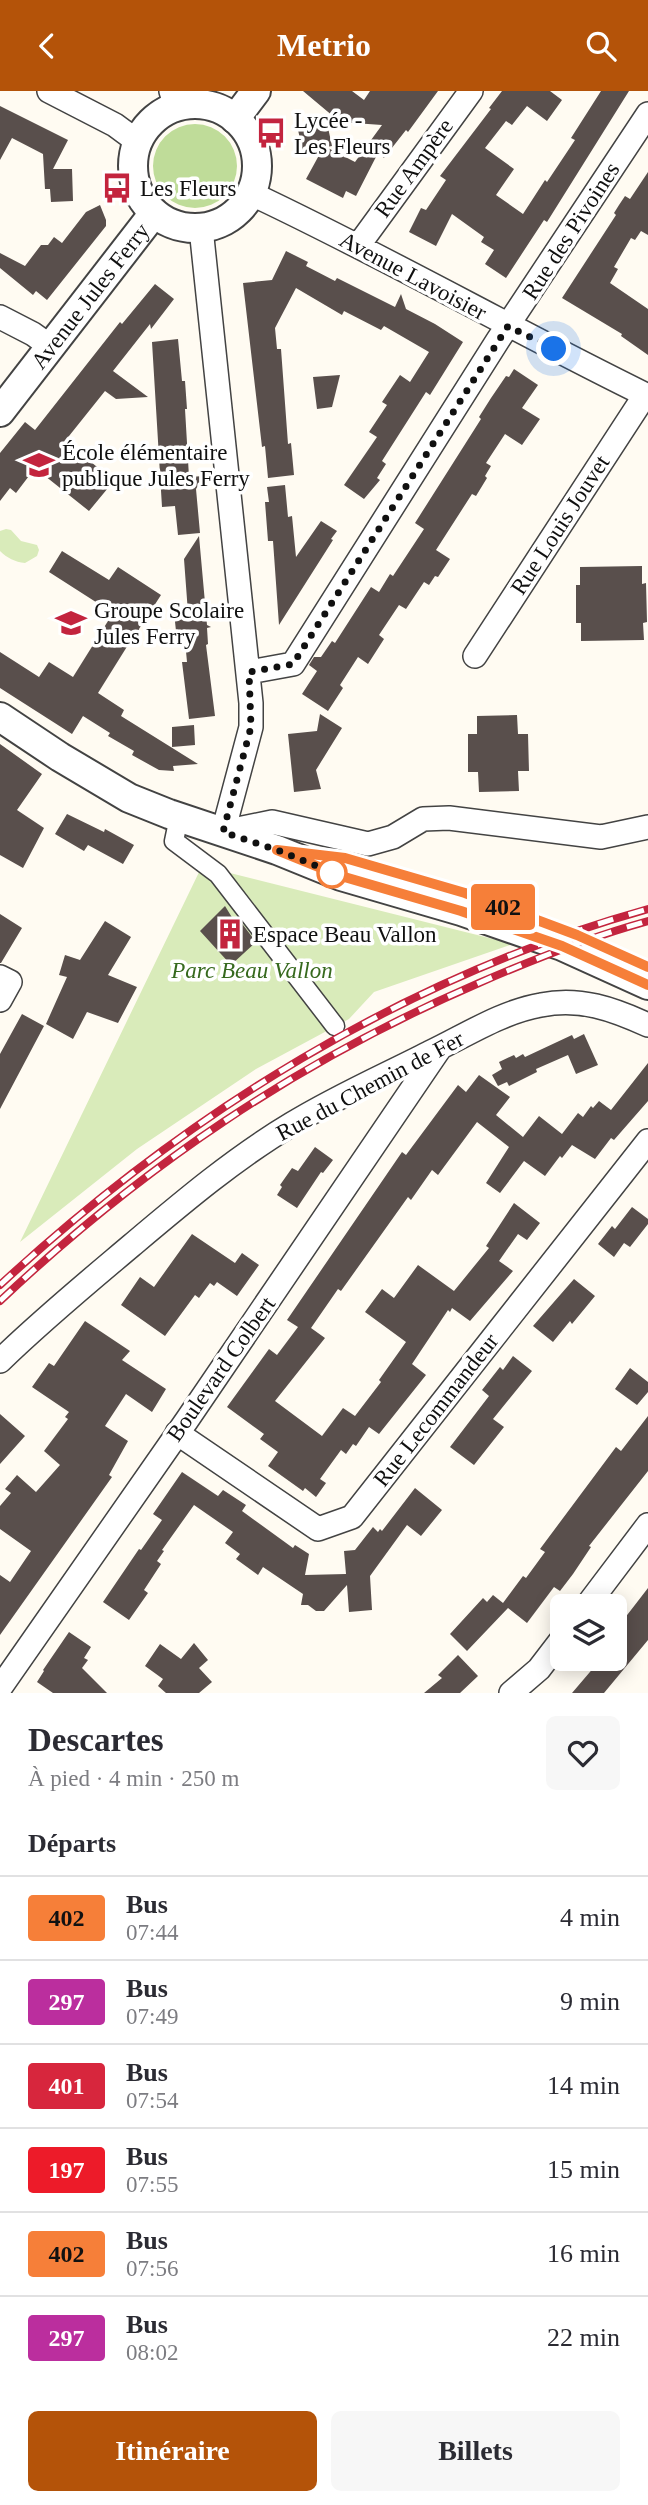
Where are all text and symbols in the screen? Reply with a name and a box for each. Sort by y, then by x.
icon: back [28,27,66,65]
text: Metrio [277,27,371,63]
icon: search [582,27,620,65]
place label: Lycée - Les Fleurs [294,108,391,159]
street label: Rue Ampère [370,114,458,222]
bus stop icon: Lycée - Les Fleurs [254,116,288,150]
street label: Rue des Pivoines [517,158,625,304]
bus stop icon: Les Fleurs [100,171,134,205]
place label: Les Fleurs [140,176,237,201]
street label: Avenue Jules Ferry [26,218,154,373]
street label: Avenue Lavoisier [335,227,491,325]
your location [536,331,571,366]
place label: École élémentaire publique Jules Ferry [62,440,250,491]
school or university icon: École élémentaire publique Jules Ferry [22,448,56,482]
street label: Rue Louis Jouvet [506,450,615,599]
place label: Groupe Scolaire Jules Ferry [94,598,244,649]
school or university icon: Groupe Scolaire Jules Ferry [54,606,88,640]
unlabelled marker [317,858,347,888]
line badge: 402 [463,884,543,930]
text: 402 [485,894,521,920]
building icon: Espace Beau Vallon [213,917,247,951]
place label: Espace Beau Vallon [253,922,437,947]
park label: Parc Beau Vallon [170,958,333,983]
street label: Rue du Chemin de Fer [272,1026,468,1146]
street label: Boulevard Colbert [162,1291,280,1446]
street label: Rue Lecommandeur [369,1328,504,1491]
map controls [550,1594,627,1671]
button: layers [550,1594,627,1671]
button: heart [546,1716,620,1790]
text: Descartes [28,1722,164,1758]
text: À pied · 4 min · 250 m [28,1766,239,1791]
text: Départs [28,1829,116,1858]
text: Bus [126,1890,168,1919]
text: 4 min [560,1903,620,1932]
text: 402 [49,1905,85,1931]
text: 07:44 [126,1920,178,1945]
text: Bus [126,1974,168,2003]
text: 9 min [560,1987,620,2016]
text: 297 [49,1989,85,2015]
text: 07:49 [126,2004,178,2029]
text: Bus [126,2058,168,2087]
text: 14 min [547,2071,620,2100]
text: 401 [49,2073,85,2099]
text: 07:54 [126,2088,178,2113]
text: Bus [126,2142,168,2171]
text: 15 min [547,2155,620,2184]
text: 197 [49,2157,85,2183]
text: 07:55 [126,2172,178,2197]
text: Bus [126,2226,168,2255]
text: 16 min [547,2239,620,2268]
text: 402 [49,2241,85,2267]
text: 07:56 [126,2256,178,2281]
text: Bus [126,2310,168,2339]
text: 22 min [547,2323,620,2352]
text: 297 [49,2325,85,2351]
text: 08:02 [126,2340,178,2365]
button: Itinéraire [28,2411,317,2491]
button: Billets [331,2411,620,2491]

